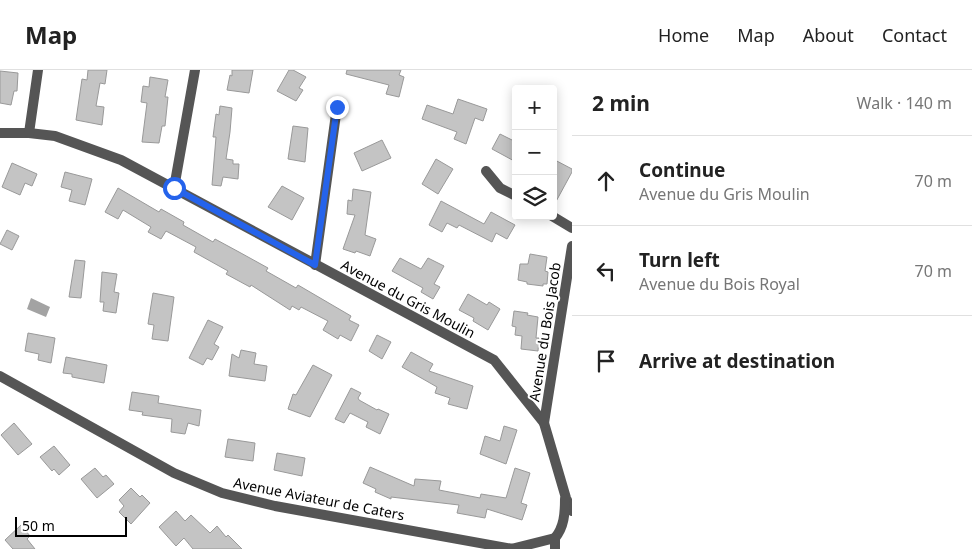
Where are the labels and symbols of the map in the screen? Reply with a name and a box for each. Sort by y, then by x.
route end [326,96,349,119]
route start [163,177,186,200]
street label: Avenue du Gris Moulin [338,255,479,342]
street label: Avenue du Bois Jacob [524,261,565,403]
street label: Avenue Aviateur de Caters [232,473,406,524]
scale bar [15,514,128,537]

